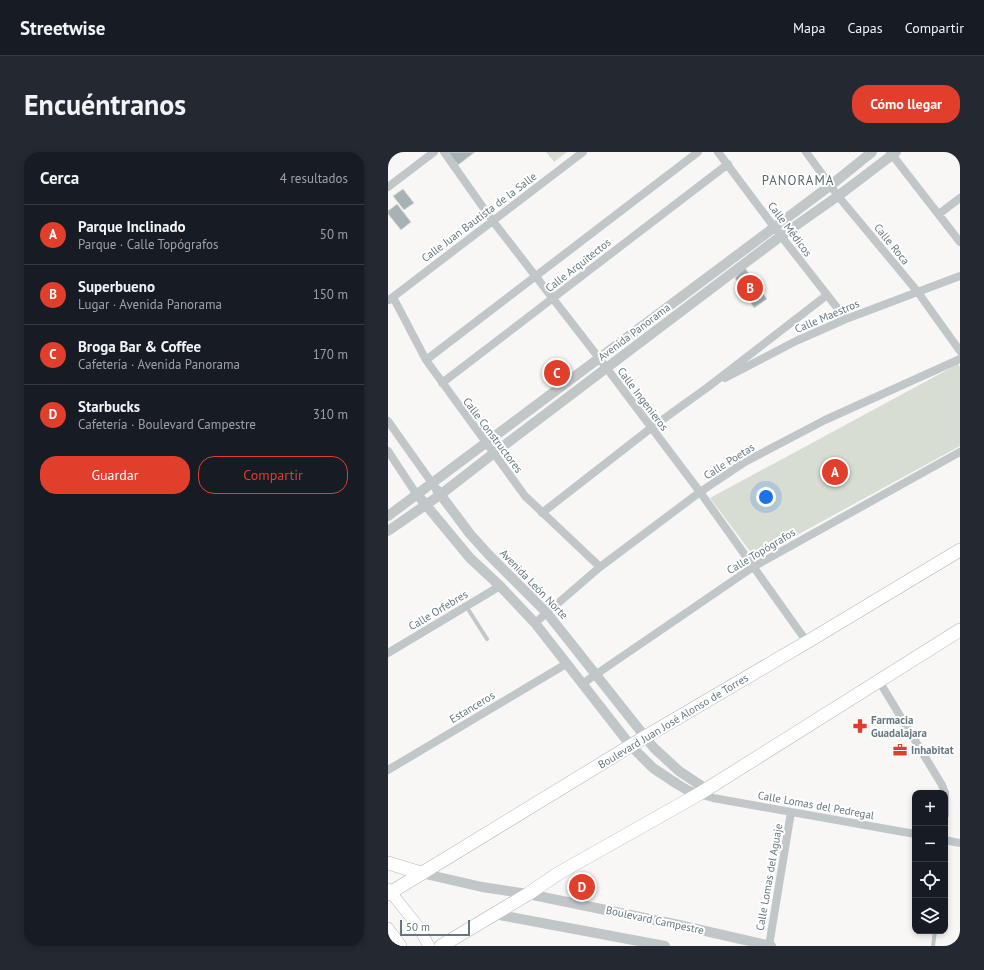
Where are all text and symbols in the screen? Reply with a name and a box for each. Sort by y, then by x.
text: Streetwise [20,16,105,40]
text: Mapa [793,19,826,37]
text: Capas [848,19,883,37]
text: Compartir [905,19,964,37]
button: Cómo llegar [852,85,960,123]
text: Encuéntranos [24,86,186,123]
text: Cerca [40,167,79,189]
street label: Calle Juan Bautista de la Salle [419,169,540,265]
text: 4 resultados [280,170,348,187]
district label: PANORAMA [762,172,834,189]
street label: Calle Médicos [765,199,815,259]
text: Parque Inclinado [78,217,186,236]
street label: Calle Roca [871,221,913,267]
text: A [49,226,57,243]
text: 50 m [320,226,348,243]
street label: Calle Arquitectos [542,235,614,295]
text: Parque · Calle Topógrafos [78,236,218,253]
pin: B [737,273,763,303]
text: Superbueno [78,277,155,296]
text: B [49,286,57,303]
text: 150 m [313,286,348,303]
text: Lugar · Avenida Panorama [78,296,222,313]
street label: Calle Maestros [793,296,862,336]
street label: Avenida Panorama [595,300,673,364]
text: Broga Bar & Coffee [78,337,201,356]
text: C [49,346,57,363]
text: 170 m [313,346,348,363]
text: Cafetería · Avenida Panorama [78,356,240,373]
pin: C [544,358,570,388]
street label: Calle Ingenieros [615,364,672,434]
street label: Calle Constructores [460,395,526,476]
text: Starbucks [78,397,140,416]
text: D [49,406,57,423]
text: 310 m [313,406,348,423]
text: Cafetería · Boulevard Campestre [78,416,256,433]
street label: Calle Poetas [701,440,757,482]
button: Guardar [40,456,190,494]
button: Compartir [198,456,348,494]
pin: A [822,457,848,487]
your location [756,487,776,507]
street label: Calle Topógrafos [724,525,798,577]
street label: Avenida León Norte [497,546,571,622]
street label: Calle Orfebres [406,587,470,633]
street label: Boulevard Juan José Alonso de Torres [595,670,751,772]
street label: Estanceros [447,688,497,726]
place label: Farmacia Guadalajara [871,713,927,740]
pharmacy icon: Farmacia Guadalajara [852,718,868,734]
office icon: Inhabitat [892,742,908,758]
place label: Inhabitat [911,743,954,757]
street label: Calle Lomas del Pedregal [757,788,876,822]
map controls [912,790,948,934]
button: + [912,790,948,826]
street label: Calle Lomas del Aguaje [753,822,785,932]
button: − [912,826,948,862]
button: locate [912,862,948,898]
pin: D [569,872,595,902]
button: layers [912,898,948,934]
street label: Boulevard Campestre [605,903,706,937]
scale bar [400,918,470,937]
text: 50 m [406,920,430,934]

